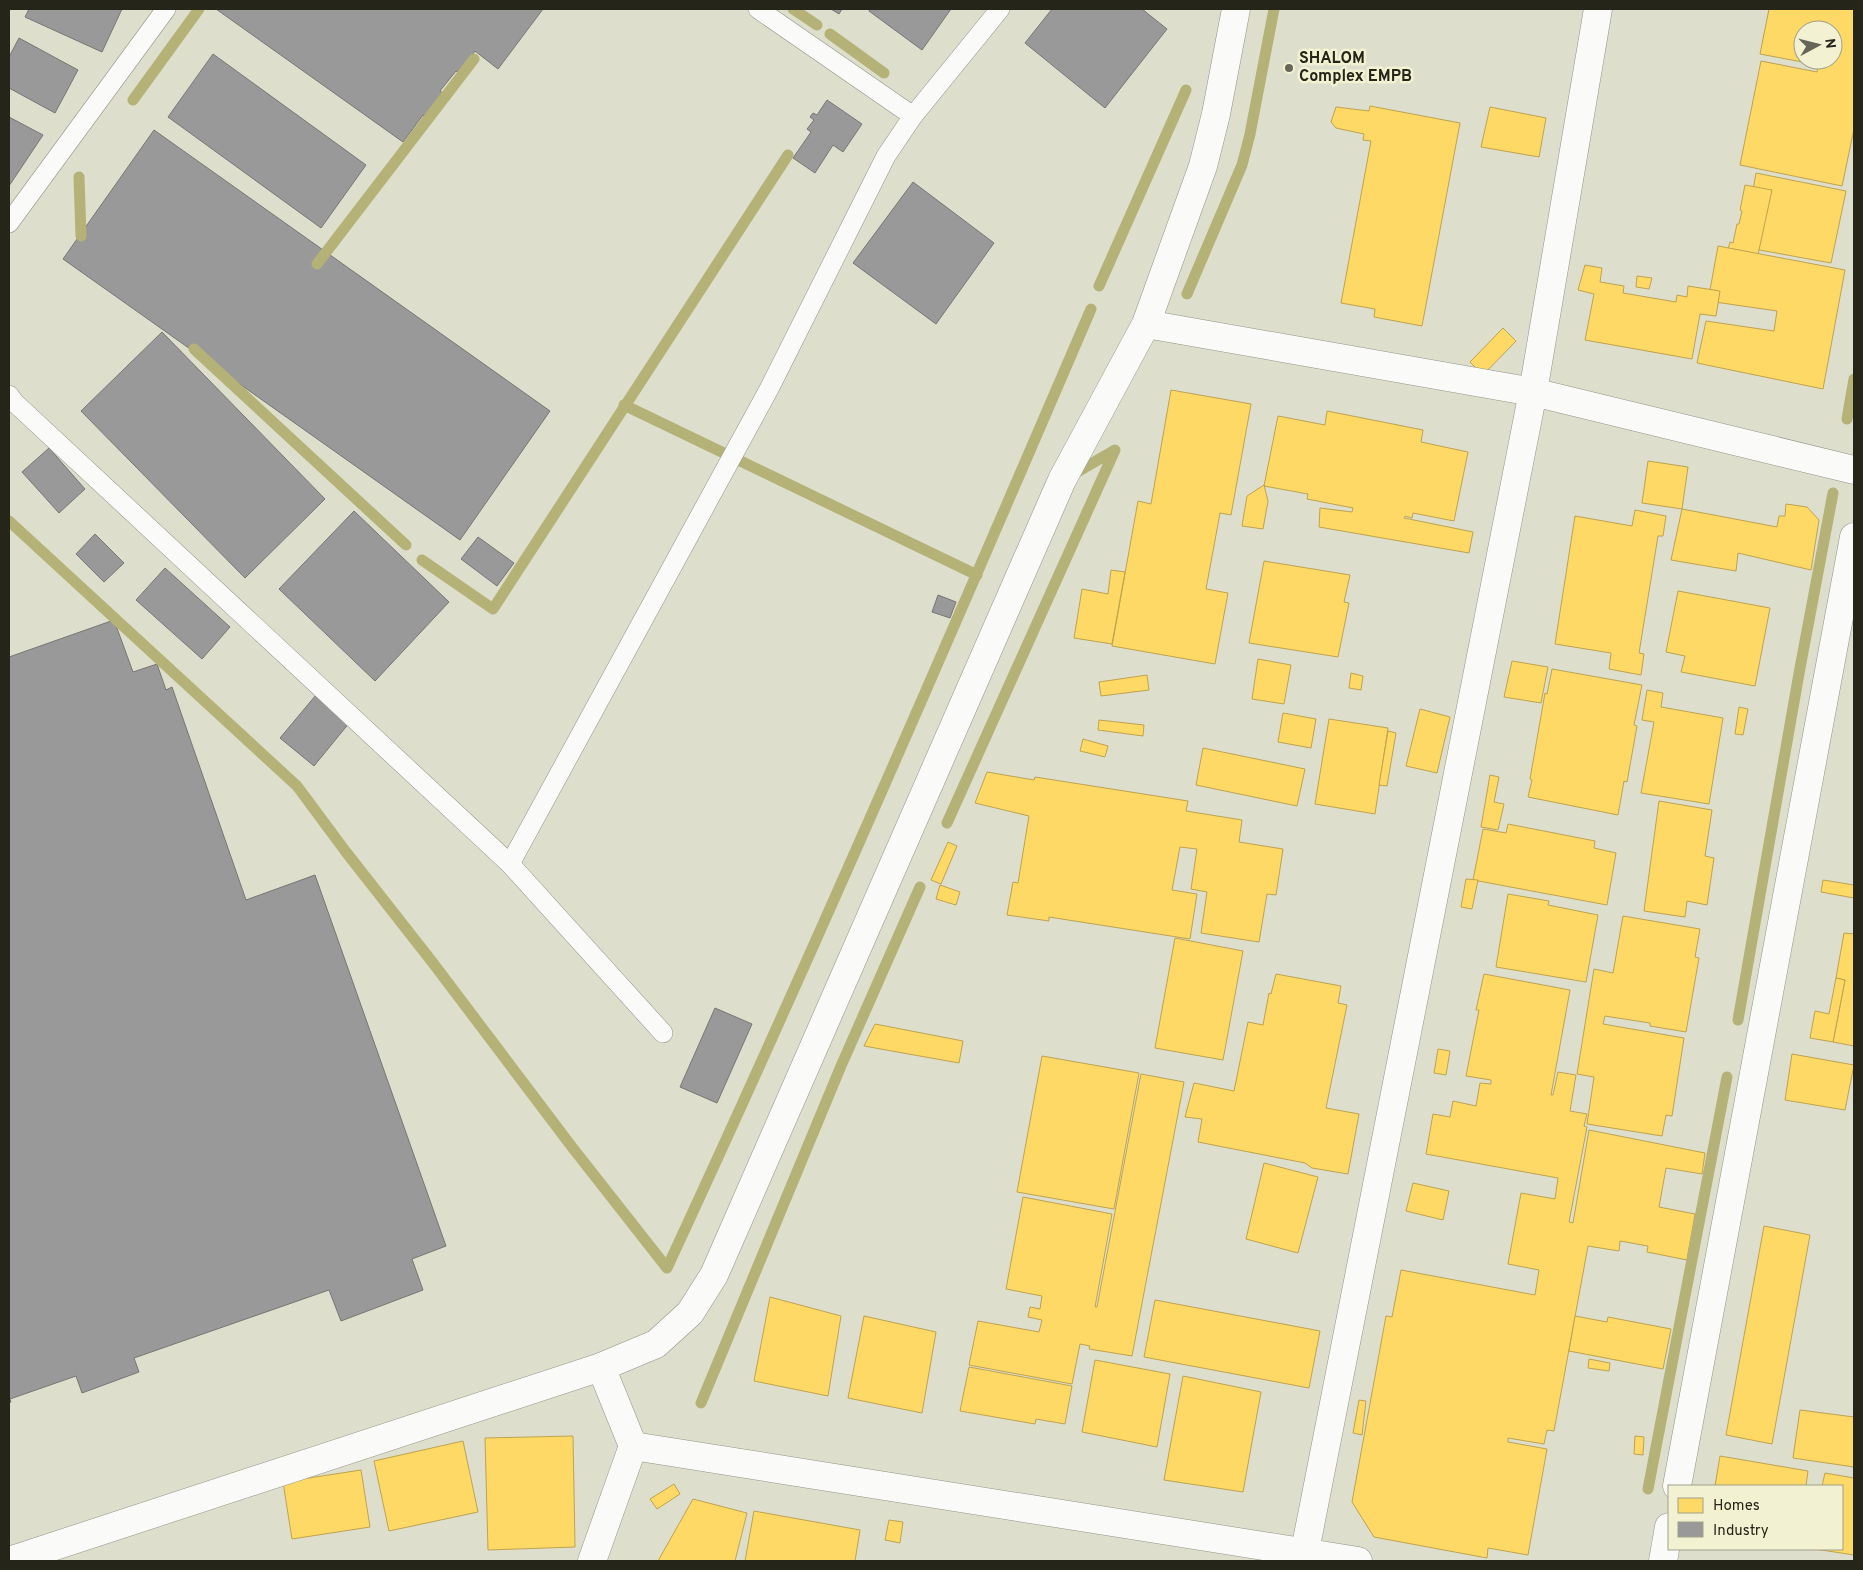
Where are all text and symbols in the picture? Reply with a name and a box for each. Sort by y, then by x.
north arrow [1793,20,1843,70]
text: N [1820,38,1838,50]
place label: SHALOM Complex EMPB [1299,49,1412,87]
marker: SHALOM Complex EMPB [1283,62,1295,74]
legend [1668,1485,1843,1550]
text: Homes [1713,1497,1760,1516]
text: Industry [1713,1522,1769,1541]

